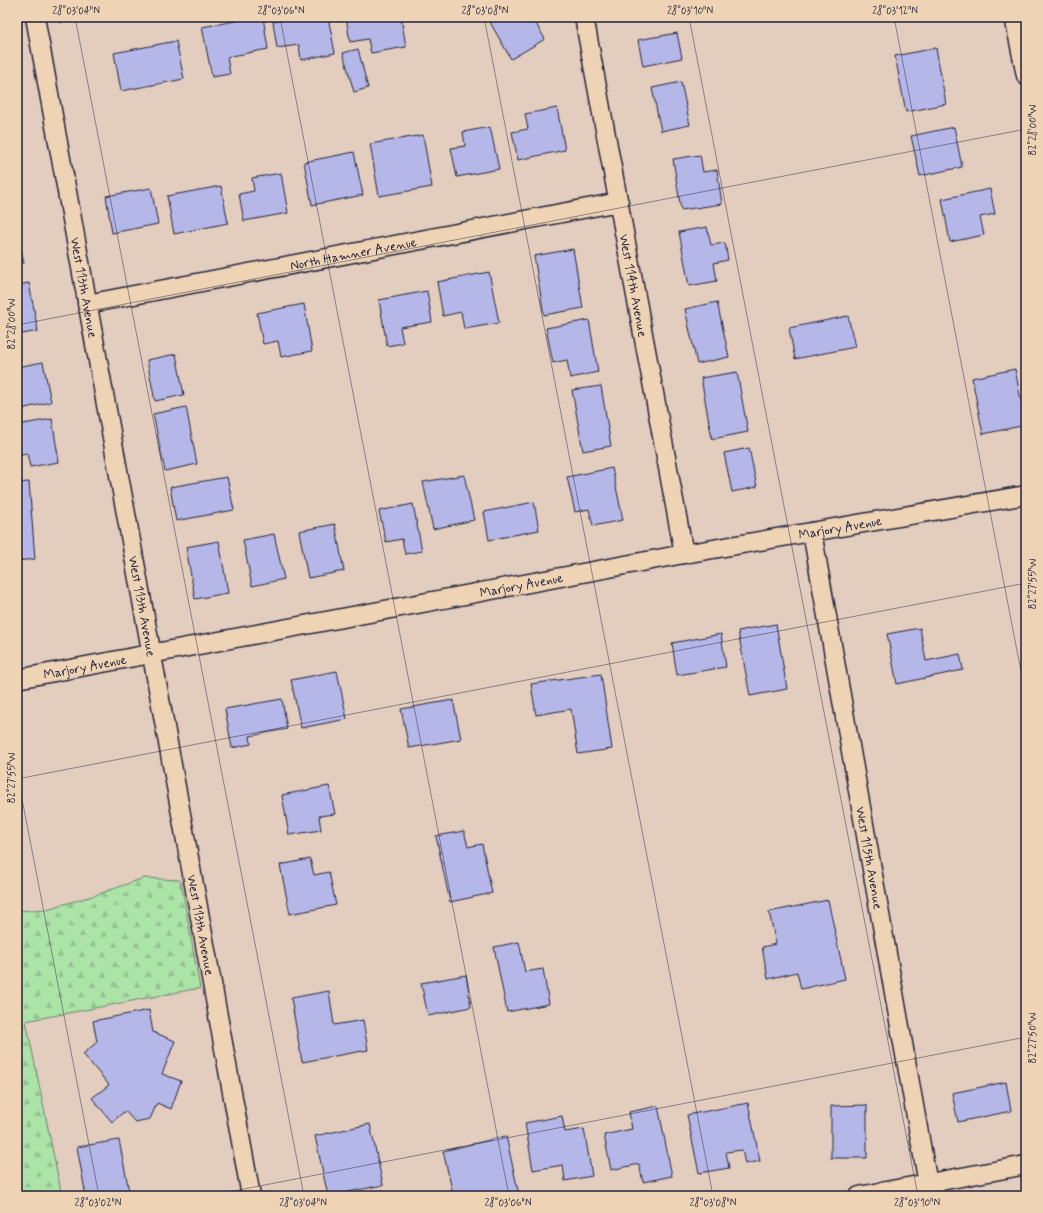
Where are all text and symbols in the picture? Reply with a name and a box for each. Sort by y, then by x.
text: 28°03'04"N [52,4,100,18]
text: 28°03'06"N [257,4,305,18]
text: 28°03'08"N [461,4,509,18]
text: 28°03'10"N [667,4,713,18]
text: 28°03'12"N [872,4,918,18]
text: 82°28'00"W [1026,105,1040,155]
street label: West 114th Avenue [615,233,650,339]
street label: North Hamner Avenue [289,234,418,275]
street label: West 113th Avenue [66,236,101,340]
text: 82°28'00"W [5,299,19,349]
street label: Marjory Avenue [797,513,883,544]
street label: West 113th Avenue [124,555,159,658]
text: 82°27'55"W [1026,559,1040,609]
street label: Marjory Avenue [478,570,565,602]
street label: Marjory Avenue [42,652,128,684]
text: 82°27'55"W [5,753,19,803]
street label: West 115th Avenue [851,805,886,911]
street label: West 113th Avenue [182,873,217,977]
text: 82°27'50"W [1026,1013,1040,1063]
text: 28°03'02"N [75,1196,122,1210]
text: 28°03'04"N [279,1196,327,1210]
text: 28°03'06"N [484,1196,532,1210]
text: 28°03'08"N [689,1196,737,1210]
text: 28°03'10"N [894,1196,940,1210]

